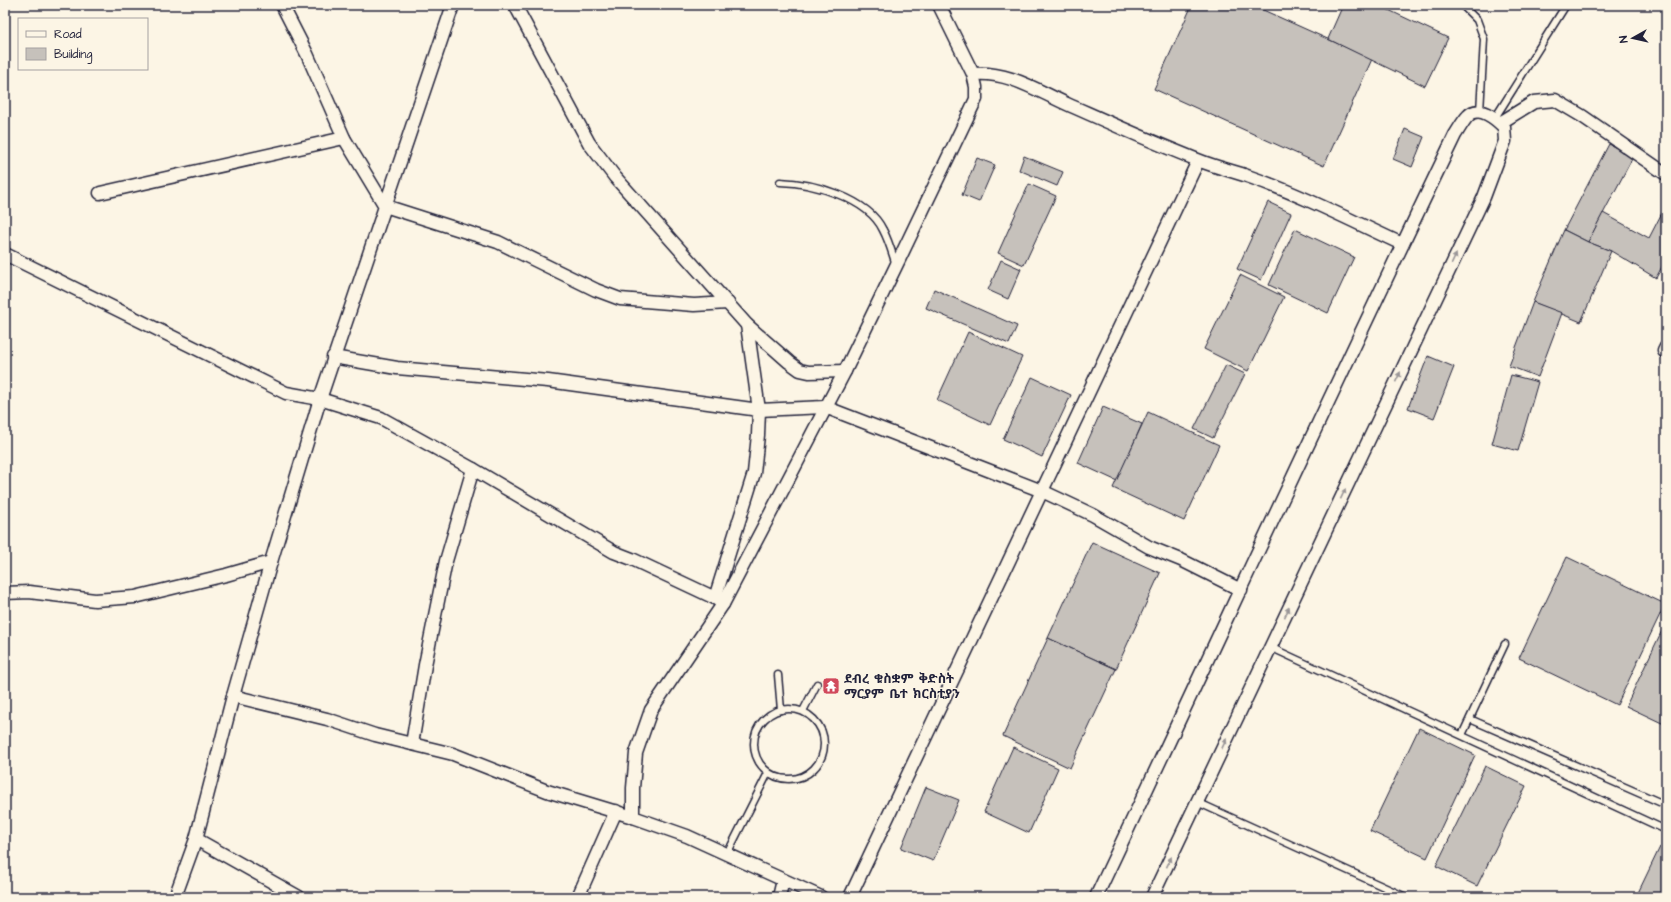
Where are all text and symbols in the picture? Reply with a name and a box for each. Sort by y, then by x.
legend [18,18,148,70]
north arrow [1613,18,1653,58]
text: Road [54,26,82,43]
text: N [1616,35,1632,44]
text: Building [54,46,92,64]
one-way arrow [1451,254,1457,265]
one-way arrow [1395,371,1401,382]
one-way arrow [1340,489,1346,500]
one-way arrow [1284,606,1290,617]
place label: ደብረ ቁስቋም ቅድስት ማርያም ቤተ ክርስቲያን [844,670,960,703]
temple icon: ደብረ ቁስቋም ቅድስት ማርያም ቤተ ክርስቲያን [821,676,841,696]
one-way arrow [1221,738,1227,750]
one-way arrow [1166,856,1172,867]

